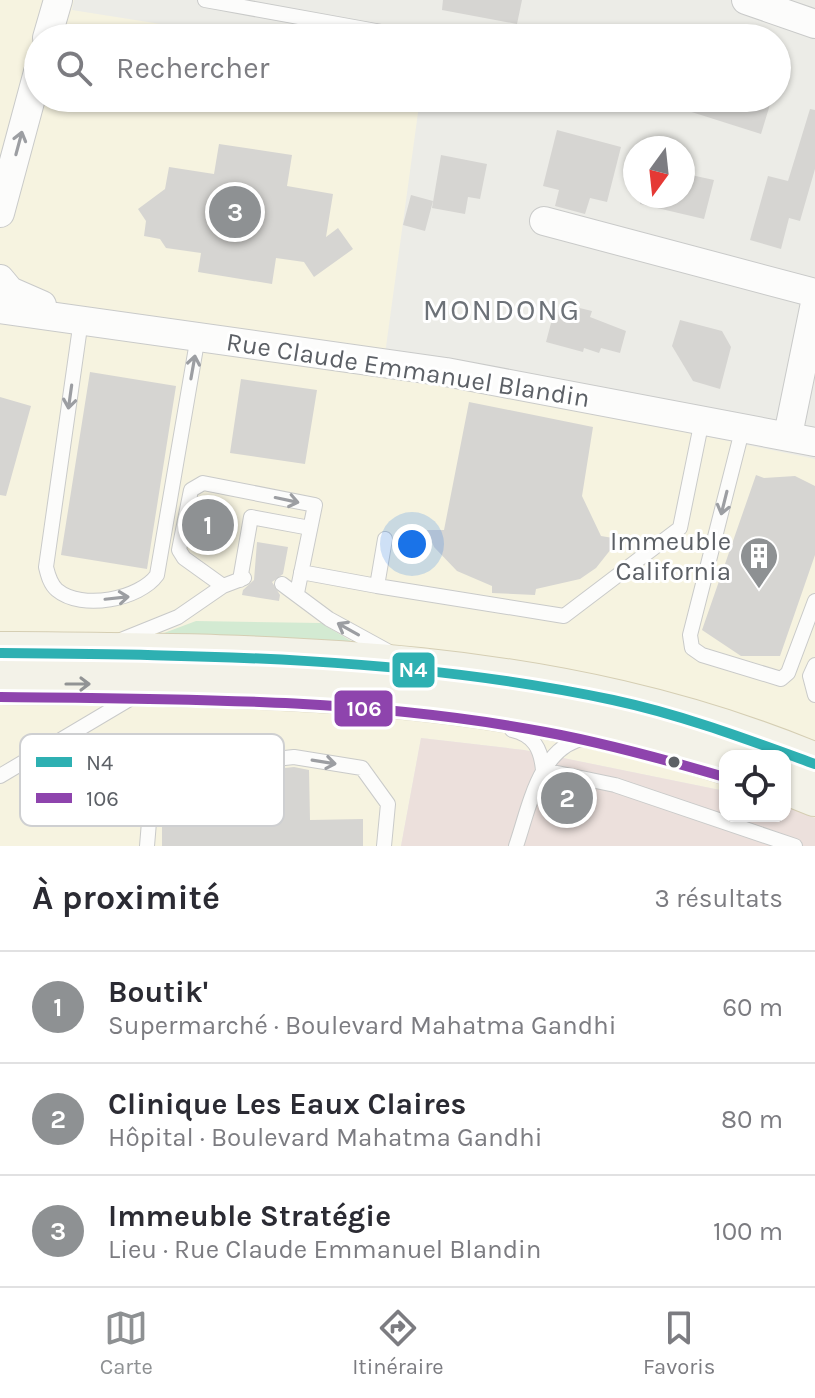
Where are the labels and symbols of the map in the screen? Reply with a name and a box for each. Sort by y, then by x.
one-way arrow [12,130,27,156]
north arrow [623,136,695,208]
pin: 3 [209,182,261,242]
district label: MONDONG [423,292,581,328]
street label: Rue Claude Emmanuel Blandin [224,326,592,414]
one-way arrow [186,355,201,380]
one-way arrow [62,384,77,409]
one-way arrow [715,490,730,515]
one-way arrow [274,493,299,508]
pin: 1 [182,495,234,555]
your location [392,524,432,564]
place label: Immeuble California [610,526,731,587]
building icon: Immeuble California [738,535,780,590]
one-way arrow [103,590,130,605]
one-way arrow [337,621,360,637]
line badge: N4 [391,651,436,689]
text: N4 [399,657,427,683]
one-way arrow [64,676,91,691]
line badge: 106 [333,689,394,728]
text: 106 [346,696,382,722]
legend [20,734,284,826]
text: N4 [86,750,113,776]
unlabelled marker [666,754,682,770]
one-way arrow [311,755,336,770]
pin: 2 [541,768,593,828]
text: 106 [86,786,119,812]

